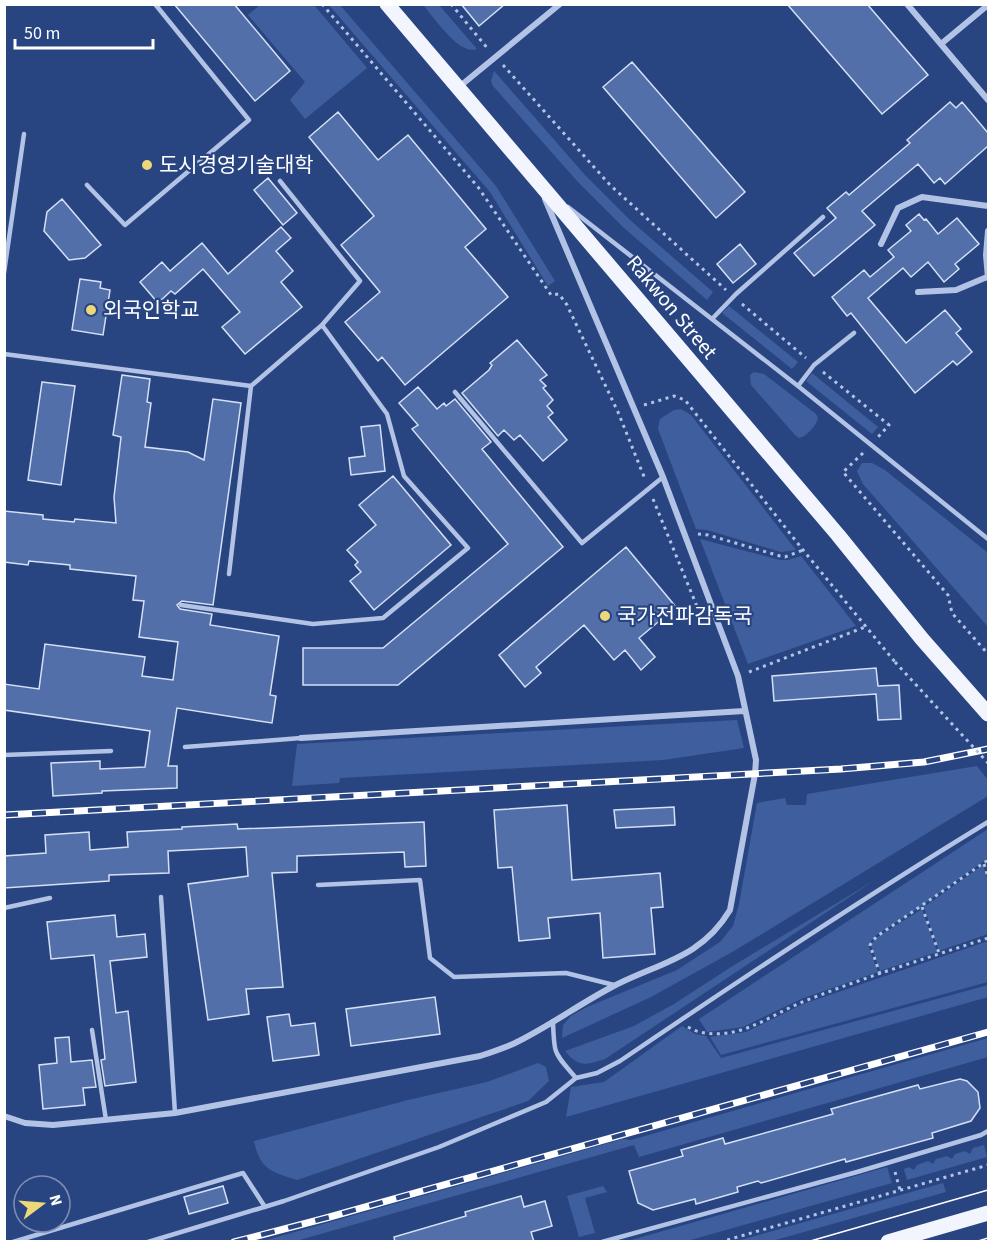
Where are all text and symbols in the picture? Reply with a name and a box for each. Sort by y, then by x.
scale bar [15,12,153,50]
text: 50 m [24,21,60,46]
place label: 도시경영기술대학 [159,150,314,180]
marker: 도시경영기술대학 [140,158,154,172]
street label: Rakwon Street [620,248,724,366]
place label: 외국인학교 [103,295,200,325]
marker: 외국인학교 [84,303,98,317]
place label: 국가전파감독국 [617,601,752,631]
marker: 국가전파감독국 [598,609,612,623]
north arrow [12,1174,72,1234]
text: N [43,1192,67,1208]

